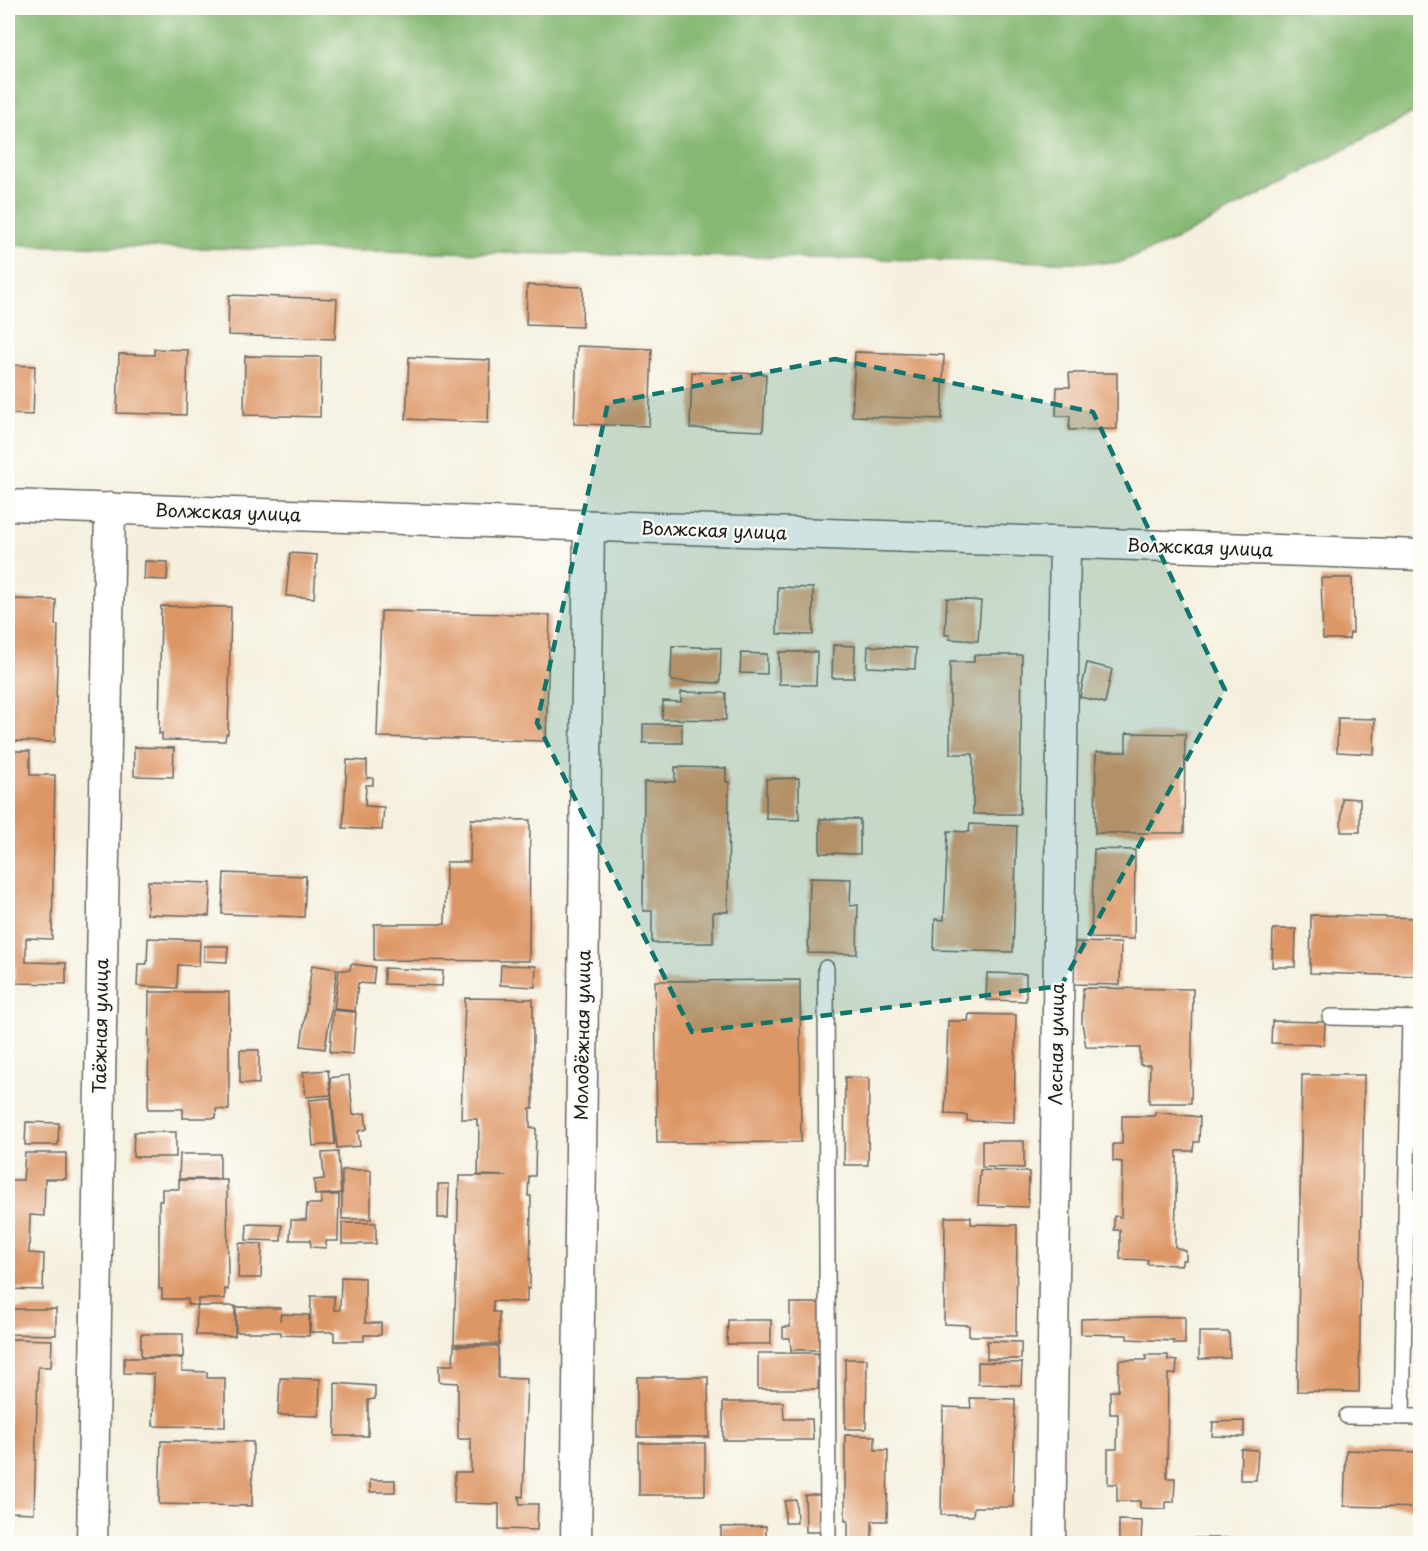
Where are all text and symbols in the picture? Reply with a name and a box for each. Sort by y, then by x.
street label: Волжская улица [154,495,302,528]
street label: Волжская улица [640,513,788,546]
street label: Волжская улица [1126,530,1274,563]
street label: Молодёжная улица [567,949,596,1121]
street label: Таёжная улица [85,957,114,1094]
street label: Лесная улица [1041,982,1070,1105]

